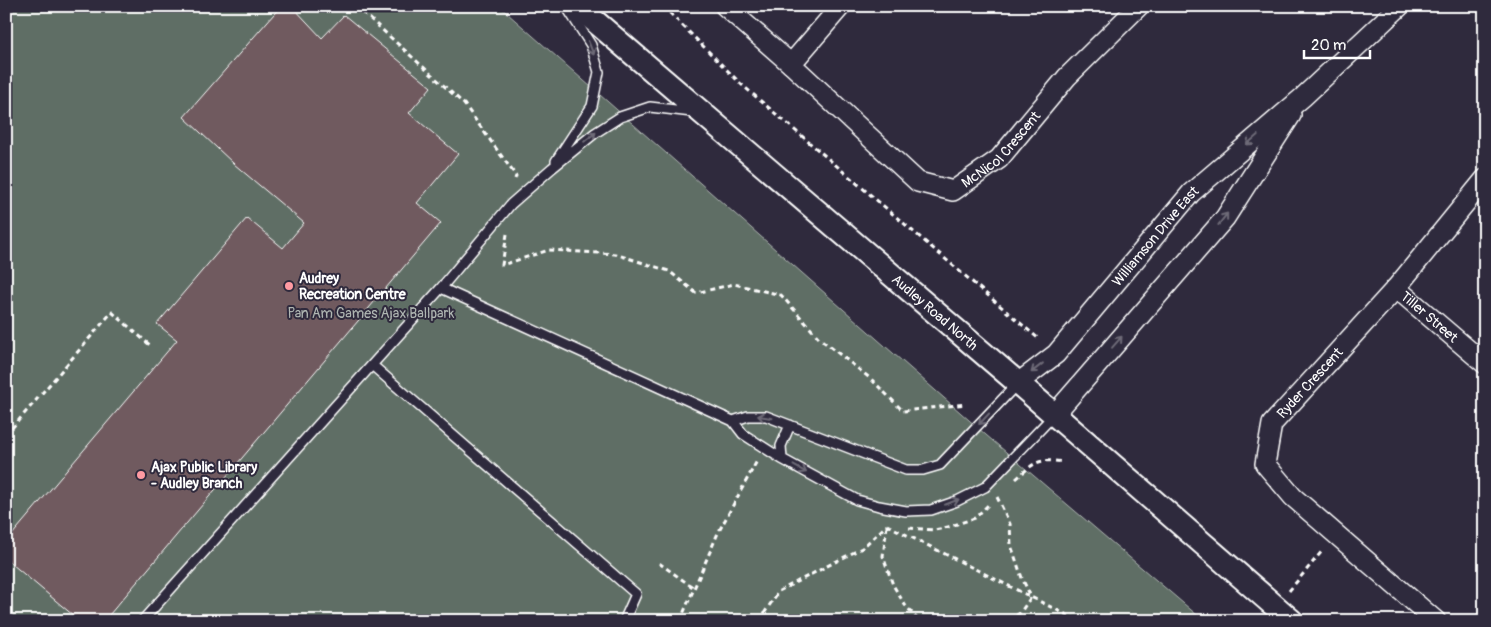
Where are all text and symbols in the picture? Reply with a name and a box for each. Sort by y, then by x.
scale bar [1304,28,1370,60]
text: 20 m [1311,36,1346,55]
one-way arrow [587,40,596,55]
street label: McNicol Crescent [958,108,1044,192]
one-way arrow [583,132,596,143]
one-way arrow [1246,134,1259,146]
street label: Williamson Drive East [1109,182,1202,290]
one-way arrow [1217,213,1228,226]
place label: Audrey Recreation Centre [299,270,407,303]
street label: Audley Road North [888,271,981,354]
marker: Audrey Recreation Centre [283,280,295,292]
street label: Tiller Street [1397,288,1462,346]
park label: Pan Am Games Ajax Ballpark [288,305,455,322]
one-way arrow [1111,336,1122,349]
street label: Ryder Crescent [1273,344,1347,422]
one-way arrow [1031,363,1044,374]
one-way arrow [758,412,774,422]
one-way arrow [978,412,990,425]
place label: Ajax Public Library - Audley Branch [151,459,257,492]
one-way arrow [793,464,808,474]
marker: Ajax Public Library - Audley Branch [135,469,147,481]
one-way arrow [944,497,959,506]

